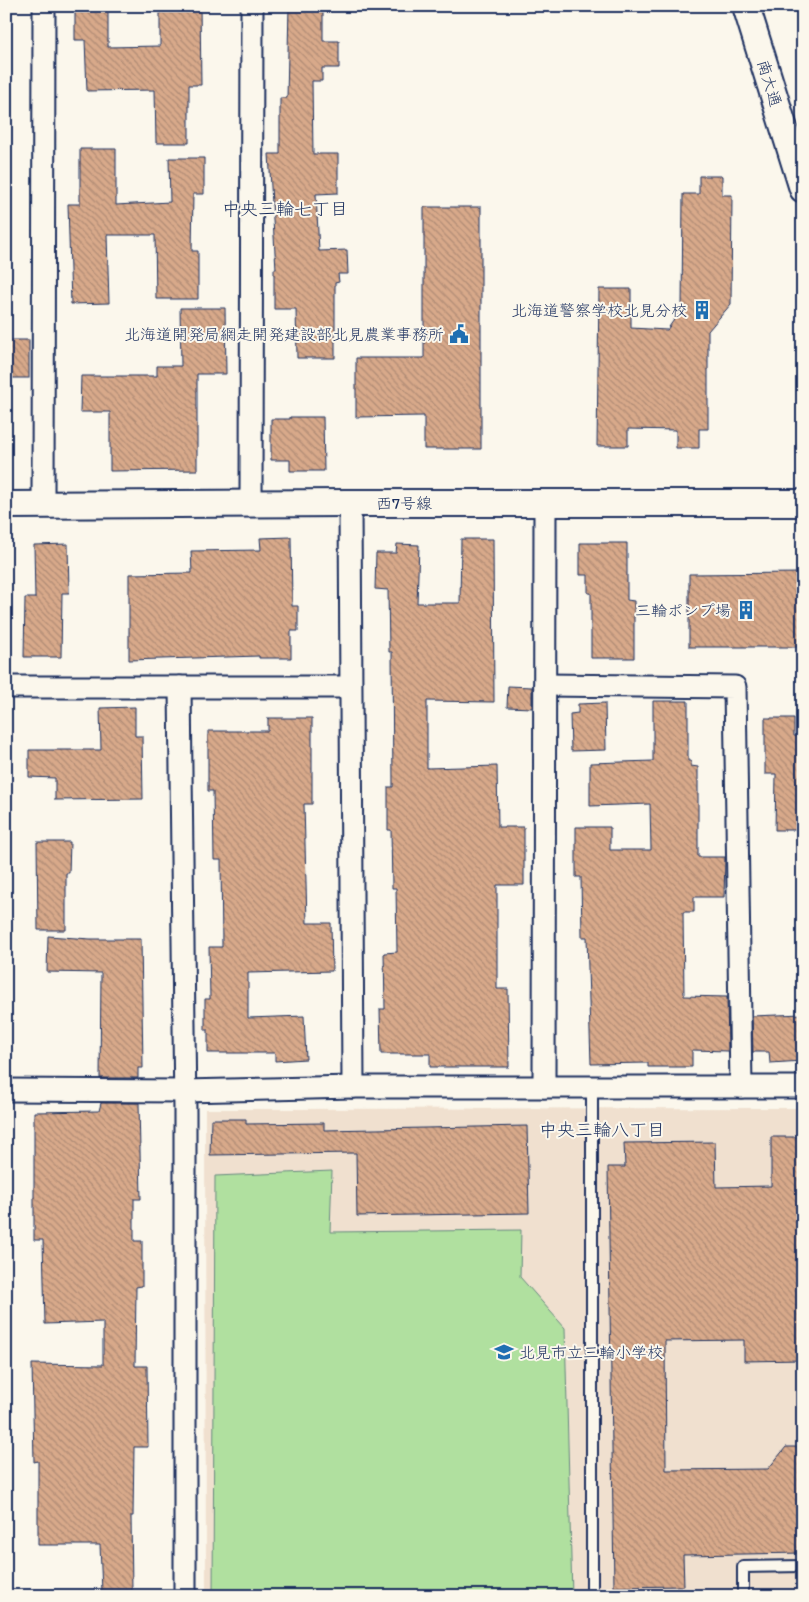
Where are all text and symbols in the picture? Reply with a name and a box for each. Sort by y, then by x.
street label: 南大通 [753,57,786,109]
district label: 中央三輪七丁目 [222,198,348,220]
building icon: 北海道警察学校北見分校 [691,299,713,321]
place label: 北海道警察学校北見分校 [511,301,687,320]
public building icon: 北海道開発局網走開発建設部北見農業事務所 [448,323,470,345]
place label: 北海道開発局網走開発建設部北見農業事務所 [124,325,444,344]
street label: 西7号線 [376,494,432,513]
building icon: 三輪ポンプ場 [735,599,757,621]
place label: 三輪ポンプ場 [635,601,731,620]
district label: 中央三輪八丁目 [539,1119,665,1141]
school or university icon: 北見市立三輪小学校 [493,1341,515,1363]
place label: 北見市立三輪小学校 [519,1343,663,1362]

